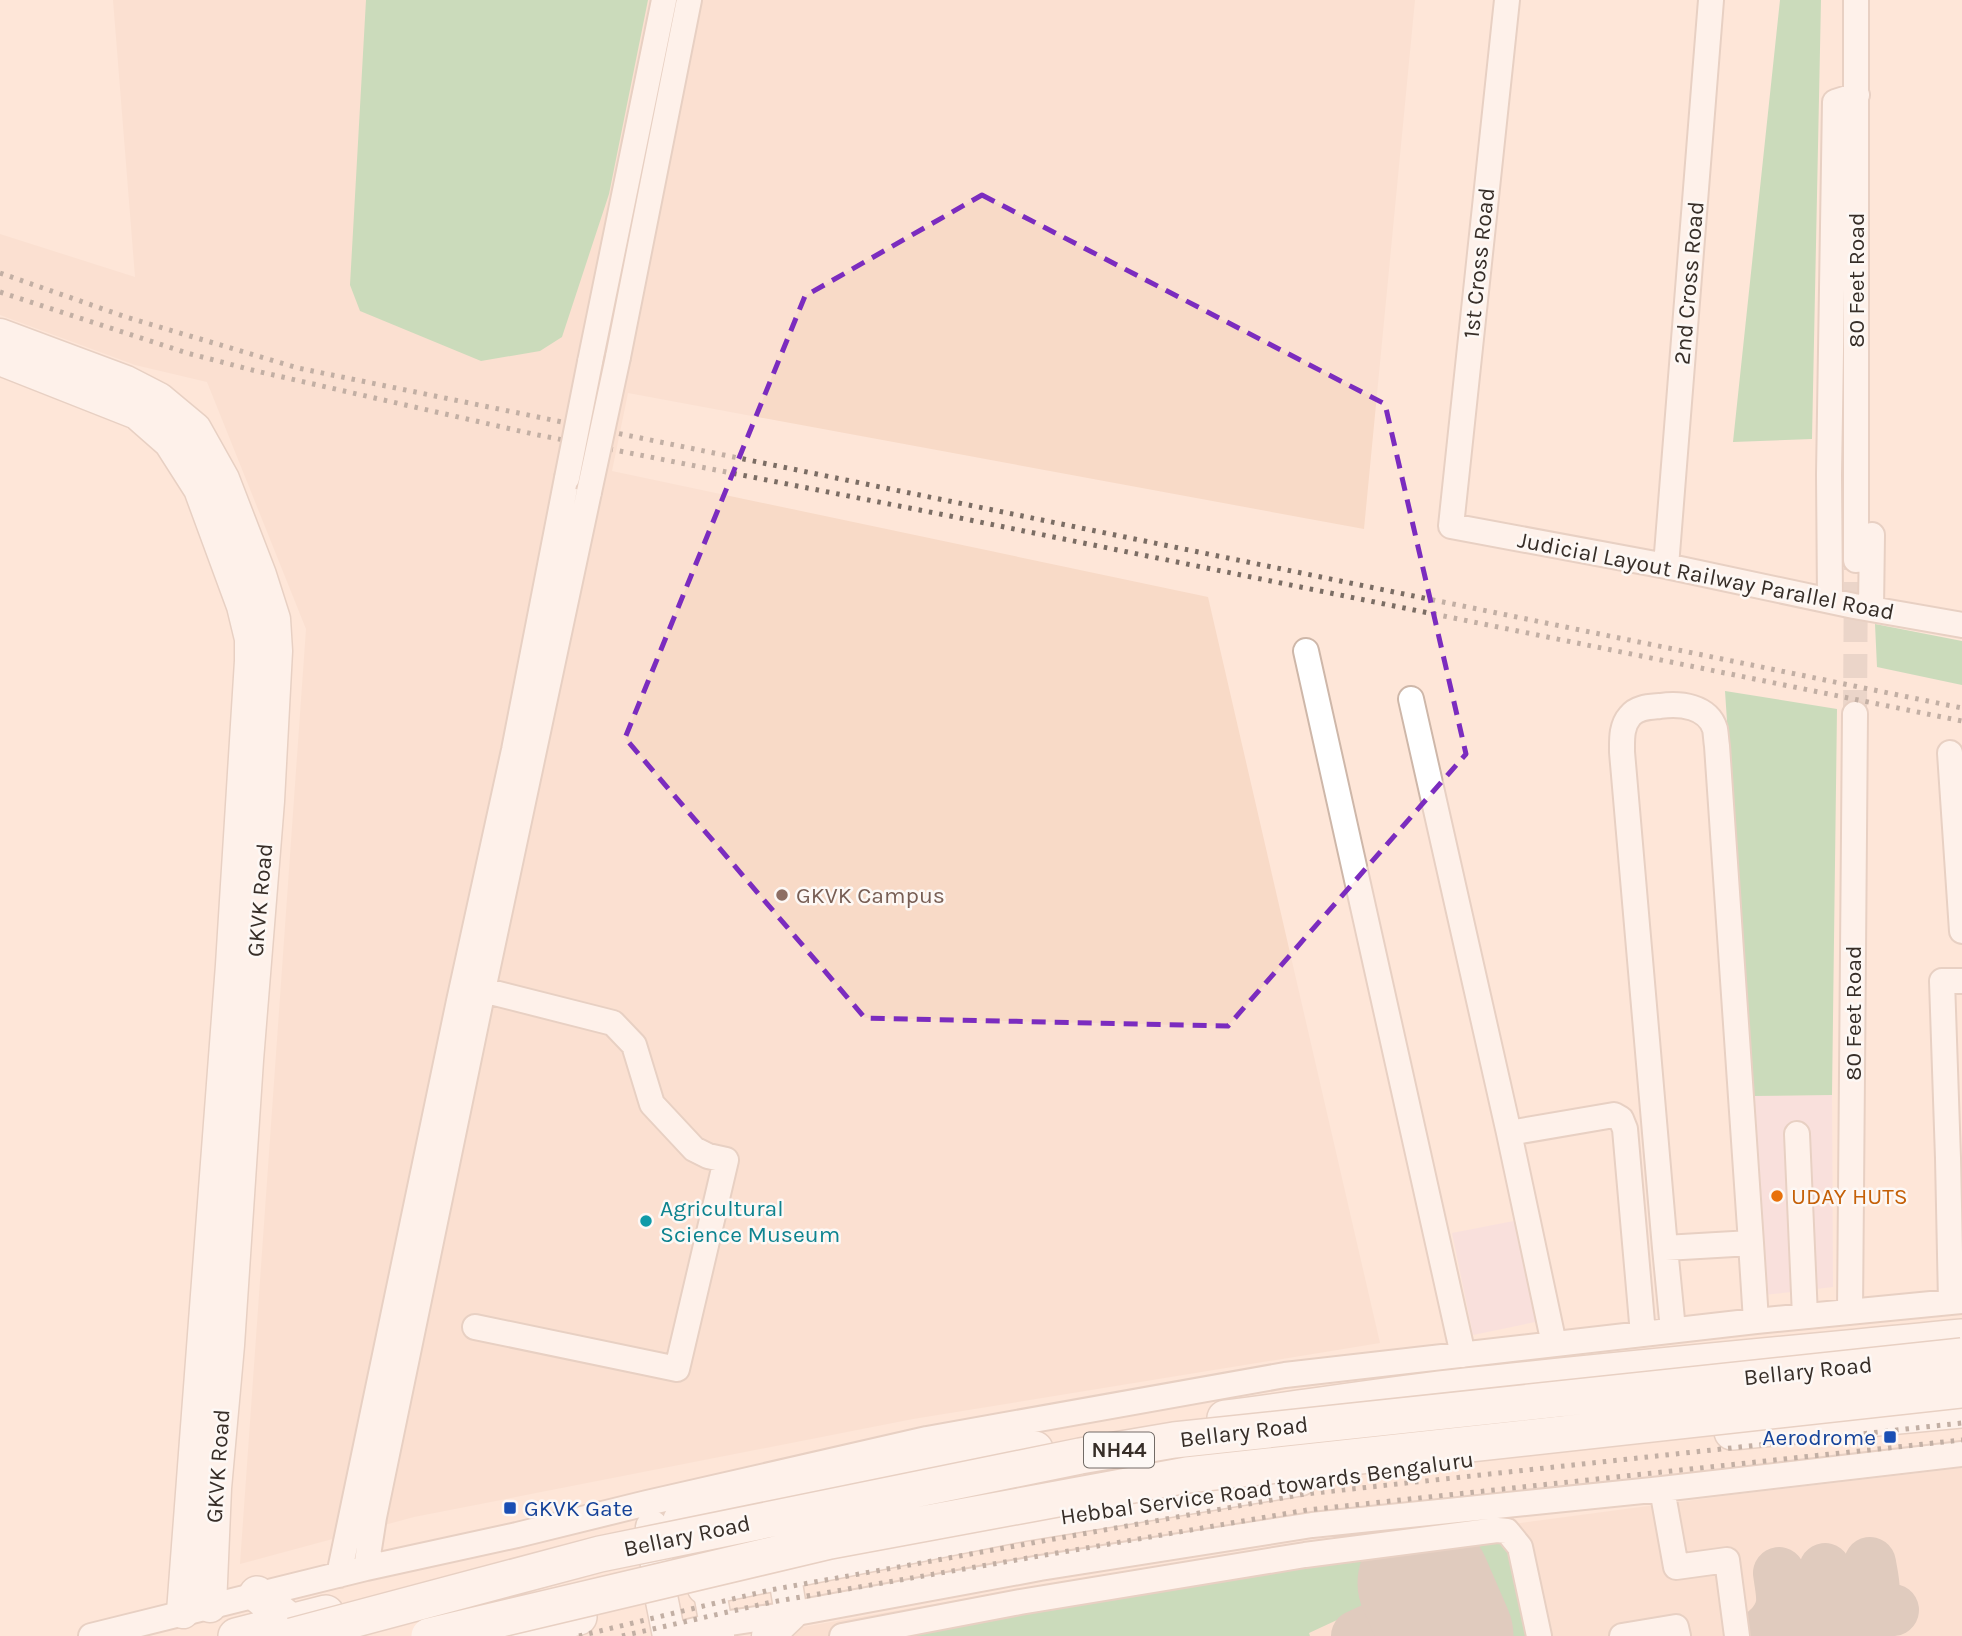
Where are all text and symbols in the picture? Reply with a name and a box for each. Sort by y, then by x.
street label: 1st Cross Road [1458,186,1500,340]
street label: 2nd Cross Road [1668,200,1710,366]
street label: 80 Feet Road [1843,212,1870,348]
street label: Judicial Layout Railway Parallel Road [1515,526,1897,626]
street label: GKVK Road [242,842,278,958]
place label: GKVK Campus [796,882,945,909]
marker: GKVK Campus [774,887,790,903]
street label: 80 Feet Road [1840,945,1867,1081]
place label: UDAY HUTS [1791,1183,1908,1210]
marker: UDAY HUTS [1769,1188,1785,1204]
place label: Agricultural Science Museum [660,1195,840,1248]
marker: Agricultural Science Museum [638,1213,654,1229]
street label: Bellary Road [1742,1351,1874,1391]
street label: GKVK Road [201,1408,235,1524]
street label: Bellary Road [1178,1411,1310,1453]
place label: Aerodrome [1762,1424,1876,1451]
marker: Aerodrome [1882,1429,1898,1445]
road number: NH44 [1084,1432,1154,1468]
street label: Hebbal Service Road towards Bengaluru [1059,1446,1475,1530]
place label: GKVK Gate [524,1495,633,1522]
marker: GKVK Gate [502,1500,518,1516]
street label: Bellary Road [621,1509,753,1563]

